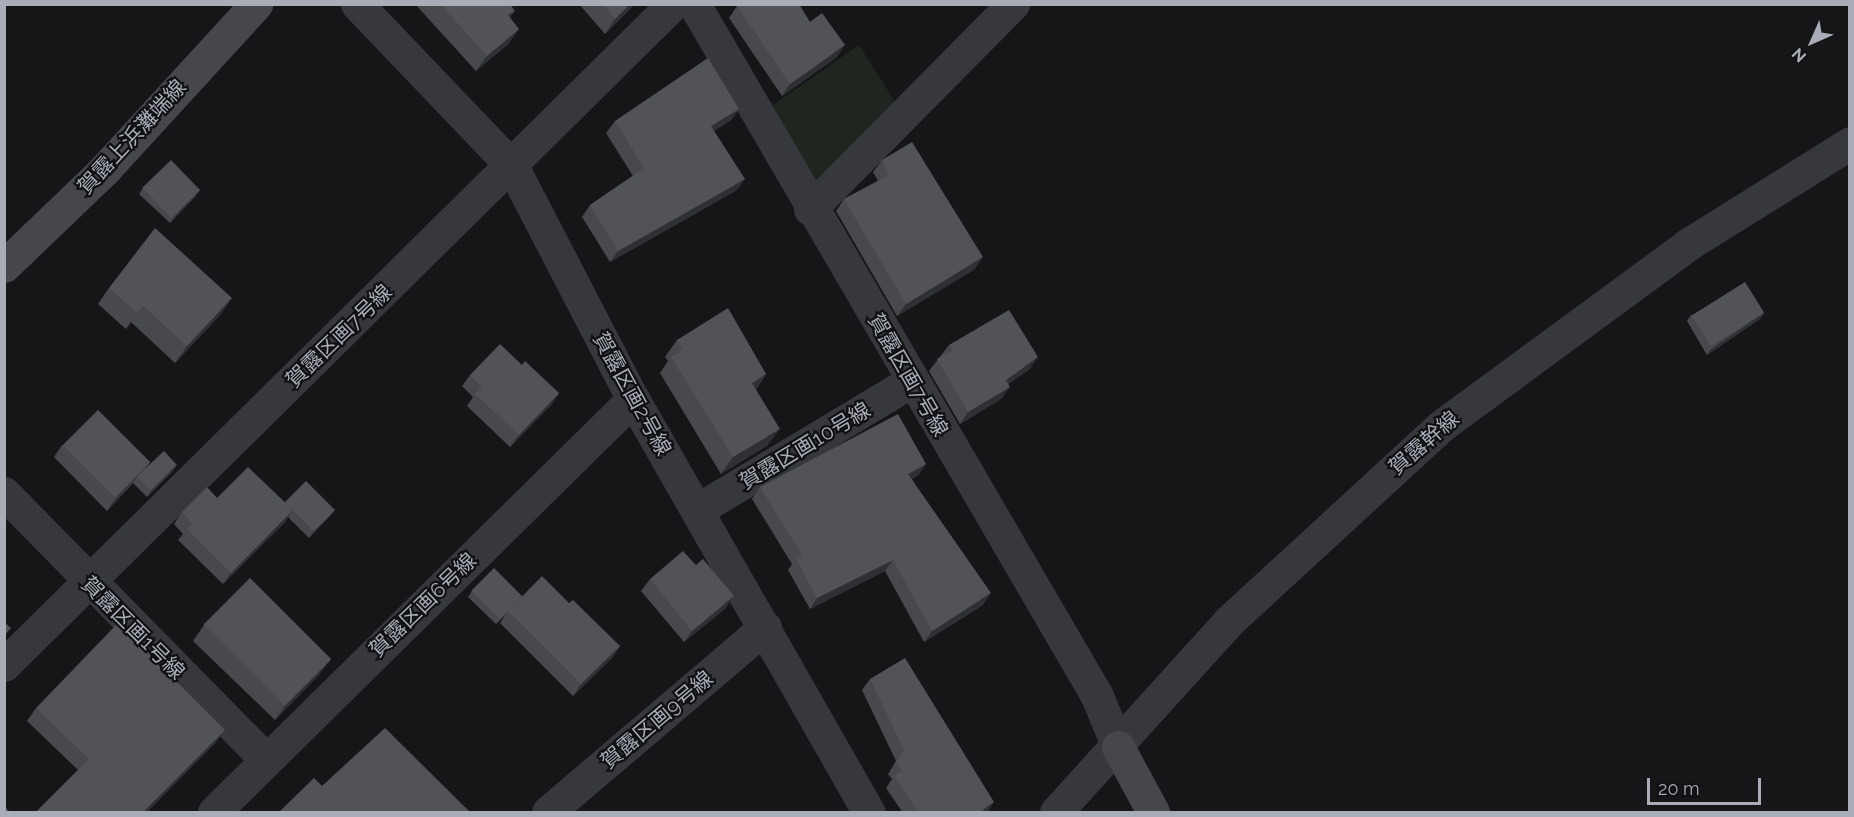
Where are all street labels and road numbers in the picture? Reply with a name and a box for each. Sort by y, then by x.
street label: 賀露上浜灘端線 [73,75,191,199]
street label: 賀露区画7号線 [281,279,397,393]
street label: 賀露区画7号線 [863,309,953,441]
street label: 賀露区画2号線 [588,328,676,460]
street label: 賀露区画10号線 [735,397,875,495]
street label: 賀露幹線 [1384,406,1464,480]
street label: 賀露区画6号線 [364,548,482,662]
street label: 賀露区画1号線 [76,571,190,685]
street label: 賀露区画9号線 [596,666,718,774]

